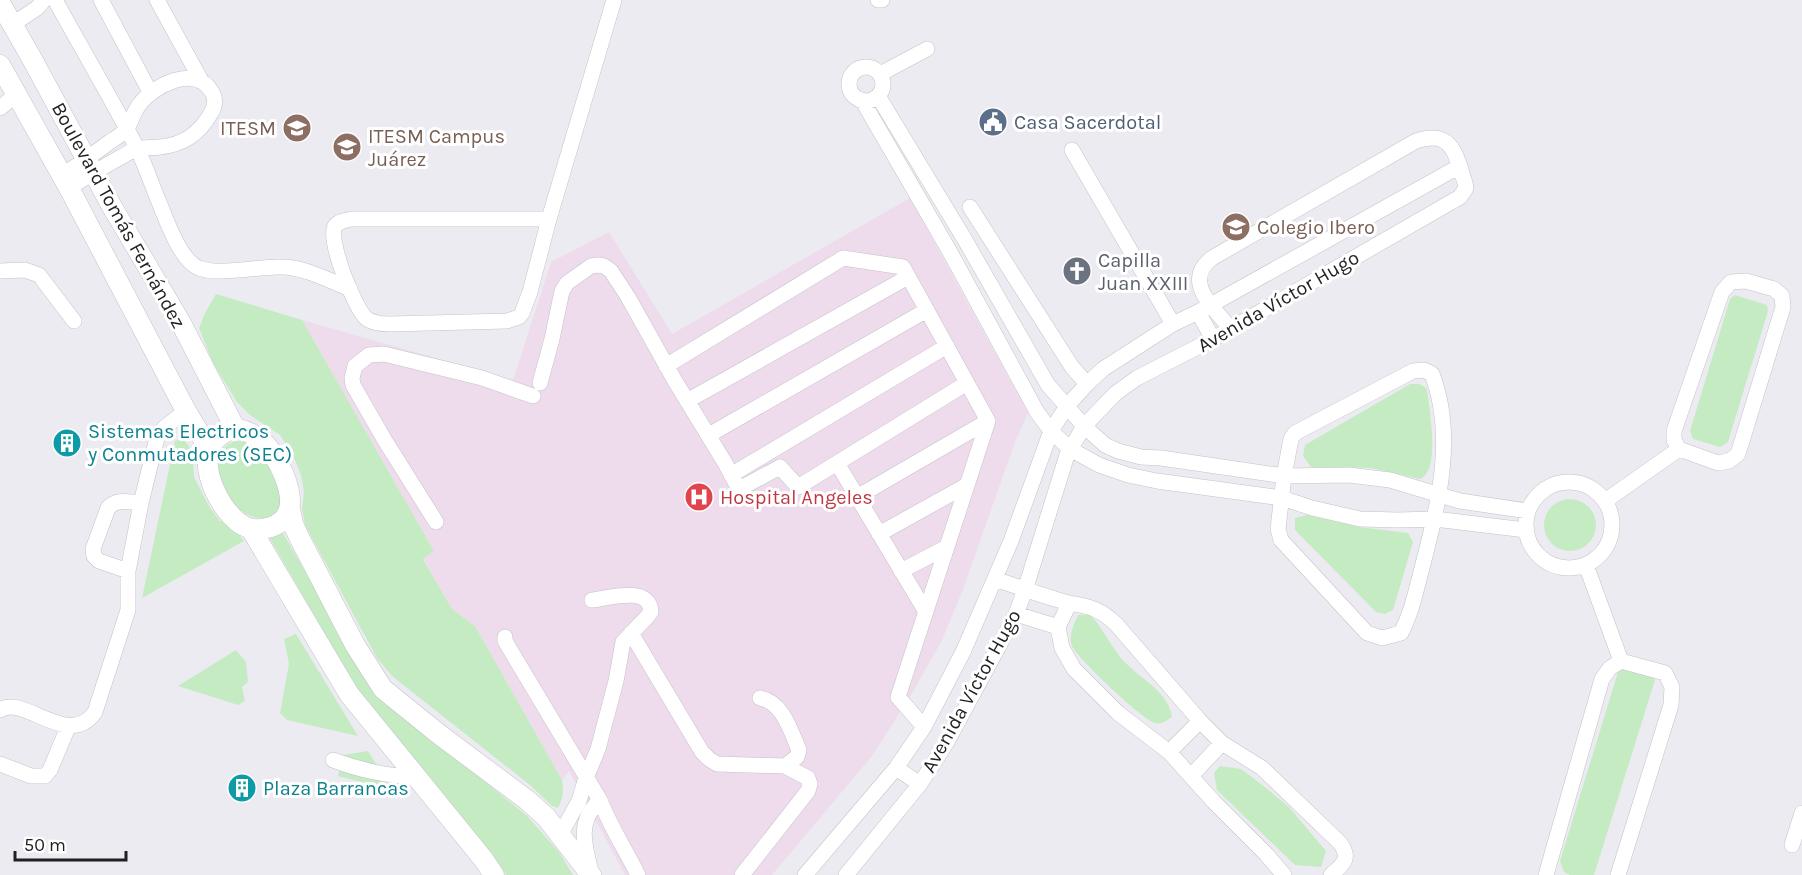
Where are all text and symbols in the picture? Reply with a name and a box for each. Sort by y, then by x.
street label: Boulevard Tomás Fernández [47,98,190,332]
public building icon: Casa Sacerdotal [977,106,1009,138]
place label: Casa Sacerdotal [1014,111,1161,134]
school or university icon: ITESM [281,112,313,144]
place label: ITESM [220,117,276,140]
place label: ITESM Campus Juárez [368,125,505,171]
school or university icon: ITESM Campus Juárez [331,131,363,163]
school or university icon: Colegio Ibero [1220,211,1252,243]
place label: Colegio Ibero [1257,216,1375,239]
street label: Avenida Víctor Hugo [1193,246,1363,357]
place label: Capilla Juan XXIII [1098,249,1188,295]
church icon: Capilla Juan XXIII [1061,255,1093,287]
place label: Sistemas Electricos y Conmutadores (SEC) [87,420,292,466]
building icon: Sistemas Electricos y Conmutadores (SEC) [51,427,83,459]
hospital icon: Hospital Angeles [683,481,715,513]
place label: Hospital Angeles [720,486,873,509]
street label: Avenida Víctor Hugo [917,606,1026,777]
building icon: Plaza Barrancas [226,772,258,804]
place label: Plaza Barrancas [263,777,409,800]
scale bar [15,824,126,862]
text: 50 m [24,834,66,856]

